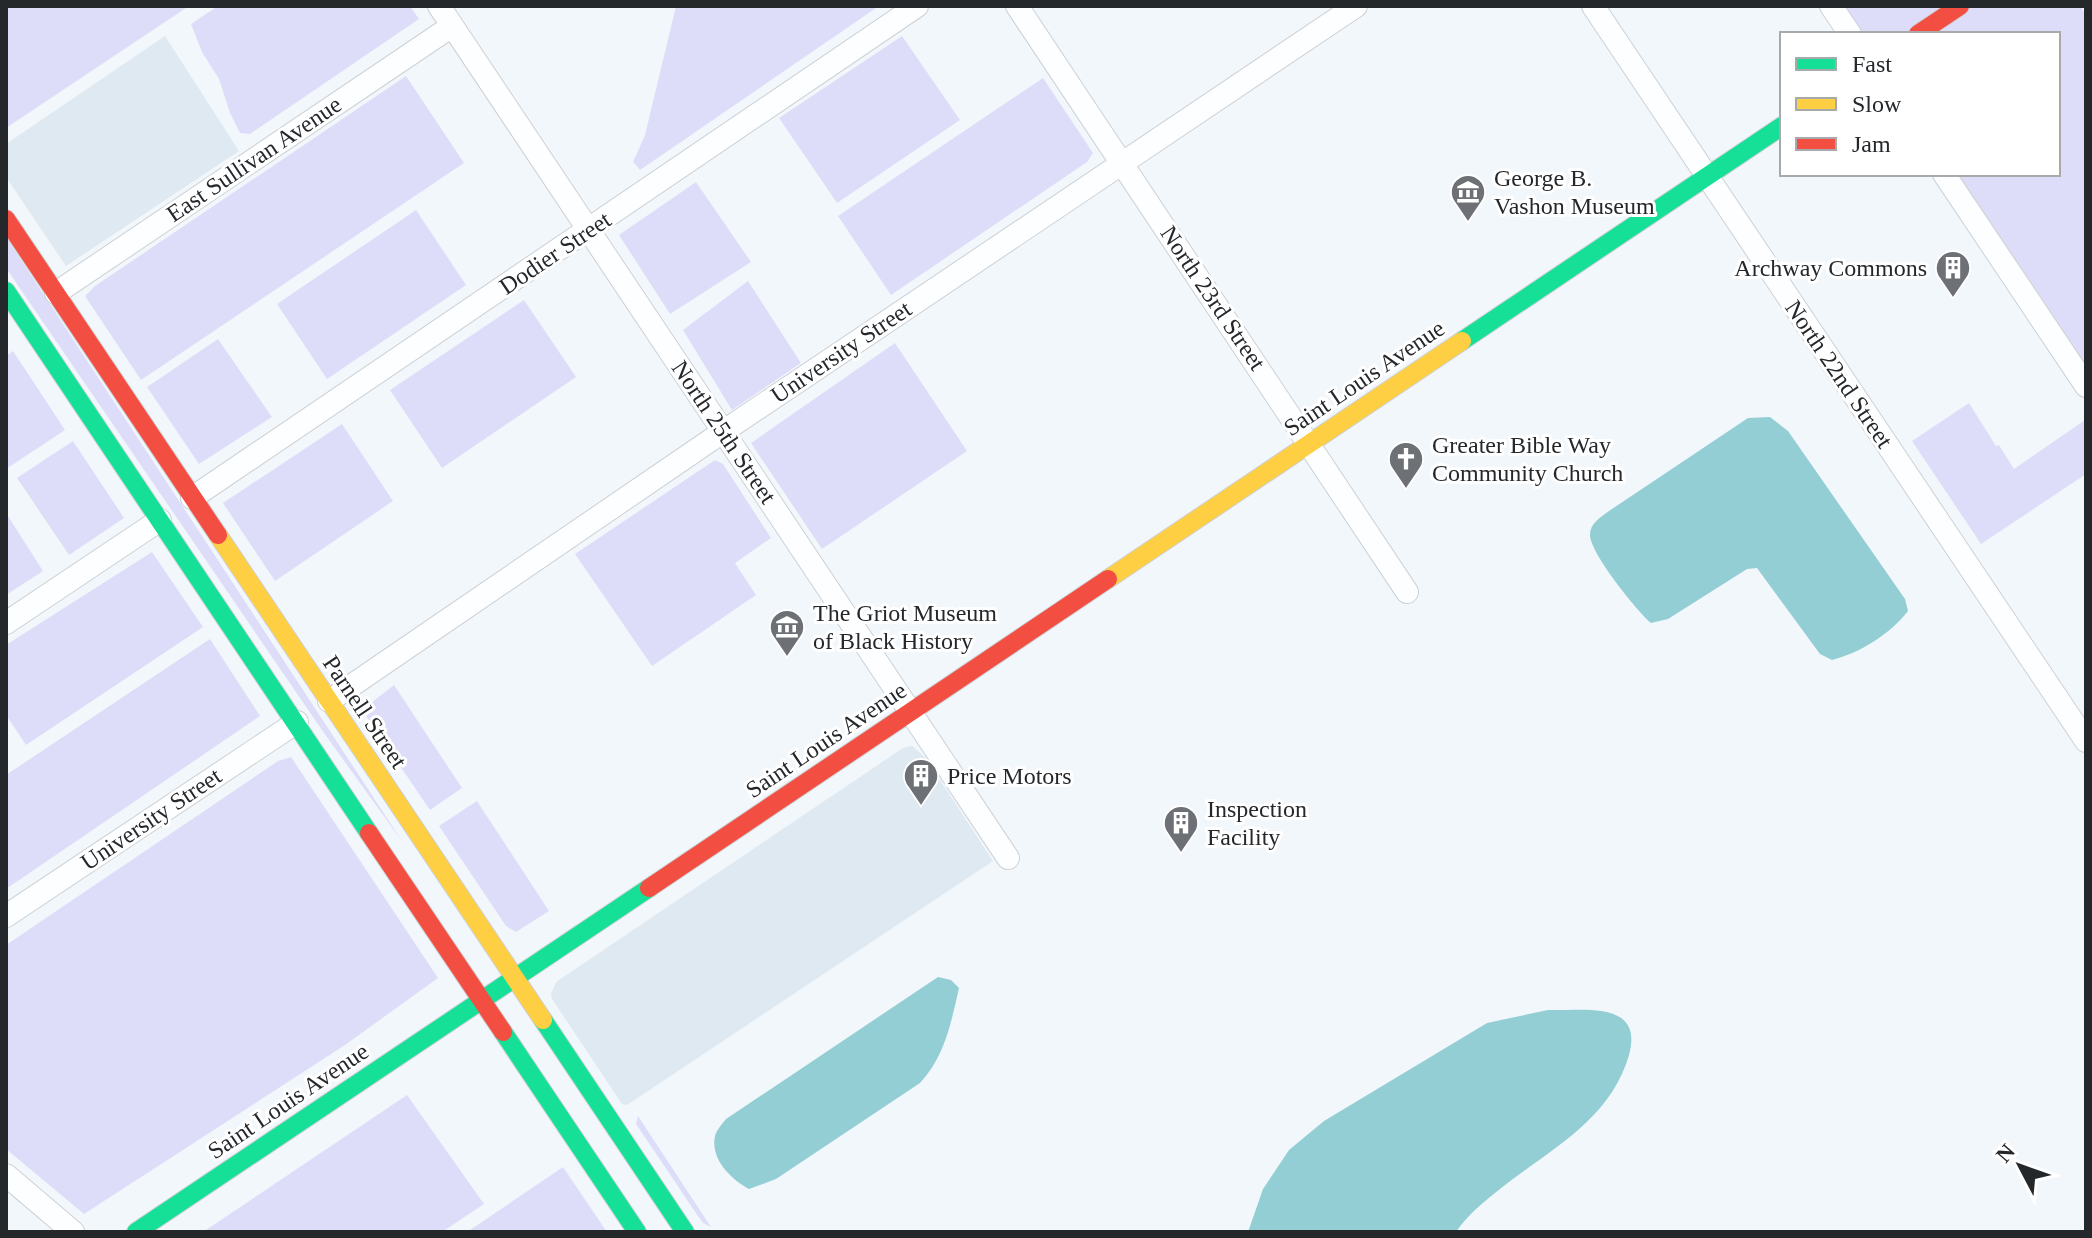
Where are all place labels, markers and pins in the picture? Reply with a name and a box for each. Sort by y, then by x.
place label: George B. Vashon Museum [1494,165,1655,219]
museum icon: George B. Vashon Museum [1449,173,1487,223]
building icon: Archway Commons [1934,249,1972,299]
place label: Archway Commons [1734,255,1927,281]
place label: Greater Bible Way Community Church [1432,432,1623,486]
church icon: Greater Bible Way Community Church [1387,440,1425,490]
place label: The Griot Museum of Black History [813,600,997,654]
museum icon: The Griot Museum of Black History [768,608,806,658]
building icon: Price Motors [902,757,940,807]
place label: Price Motors [947,763,1072,789]
place label: Inspection Facility [1207,796,1307,850]
building icon: Inspection Facility [1162,804,1200,854]

